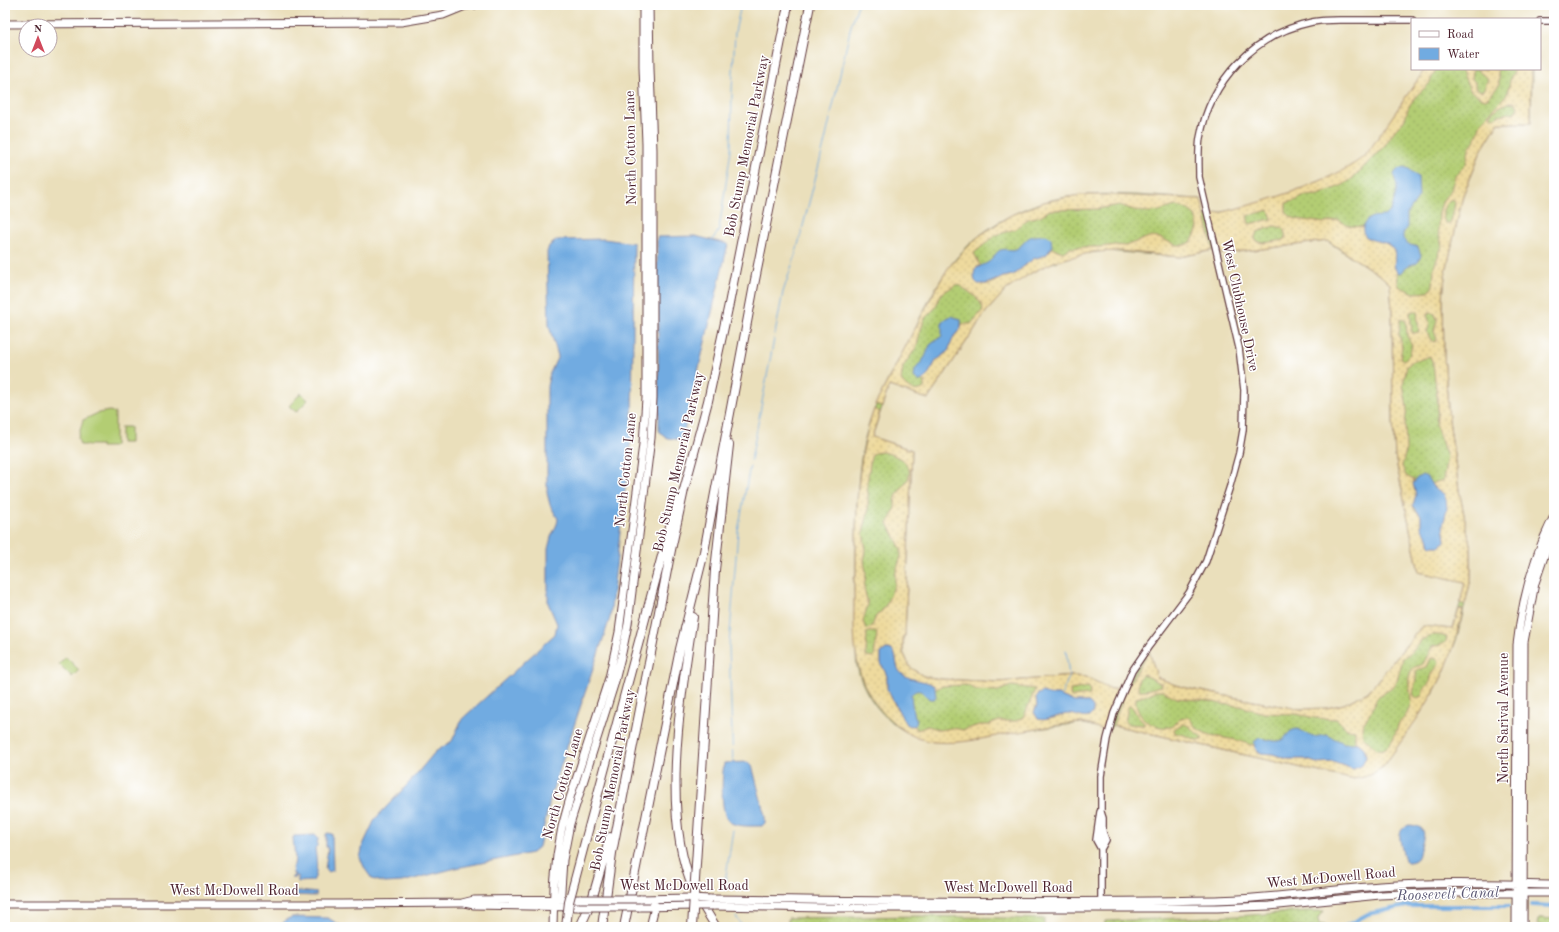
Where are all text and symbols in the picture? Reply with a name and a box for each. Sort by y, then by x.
north arrow [18,18,58,58]
legend [1411,18,1541,70]
text: N [34,24,43,35]
text: Road [1447,29,1474,41]
text: Water [1447,49,1480,61]
street label: Bob Stump Memorial Parkway [722,53,772,238]
street label: North Cotton Lane [623,91,639,205]
street label: West Clubhouse Drive [1219,238,1261,372]
street label: Bob Stump Memorial Parkway [651,370,707,554]
street label: North Cotton Lane [613,412,639,528]
street label: North Sarival Avenue [1497,652,1511,784]
street label: Bob Stump Memorial Parkway [588,687,638,872]
street label: North Cotton Lane [540,727,586,841]
street label: West McDowell Road [1266,865,1396,891]
street label: West McDowell Road [619,879,749,893]
street label: West McDowell Road [943,881,1073,895]
street label: West McDowell Road [169,884,299,898]
water label: Roosevelt Canal [1395,886,1500,904]

